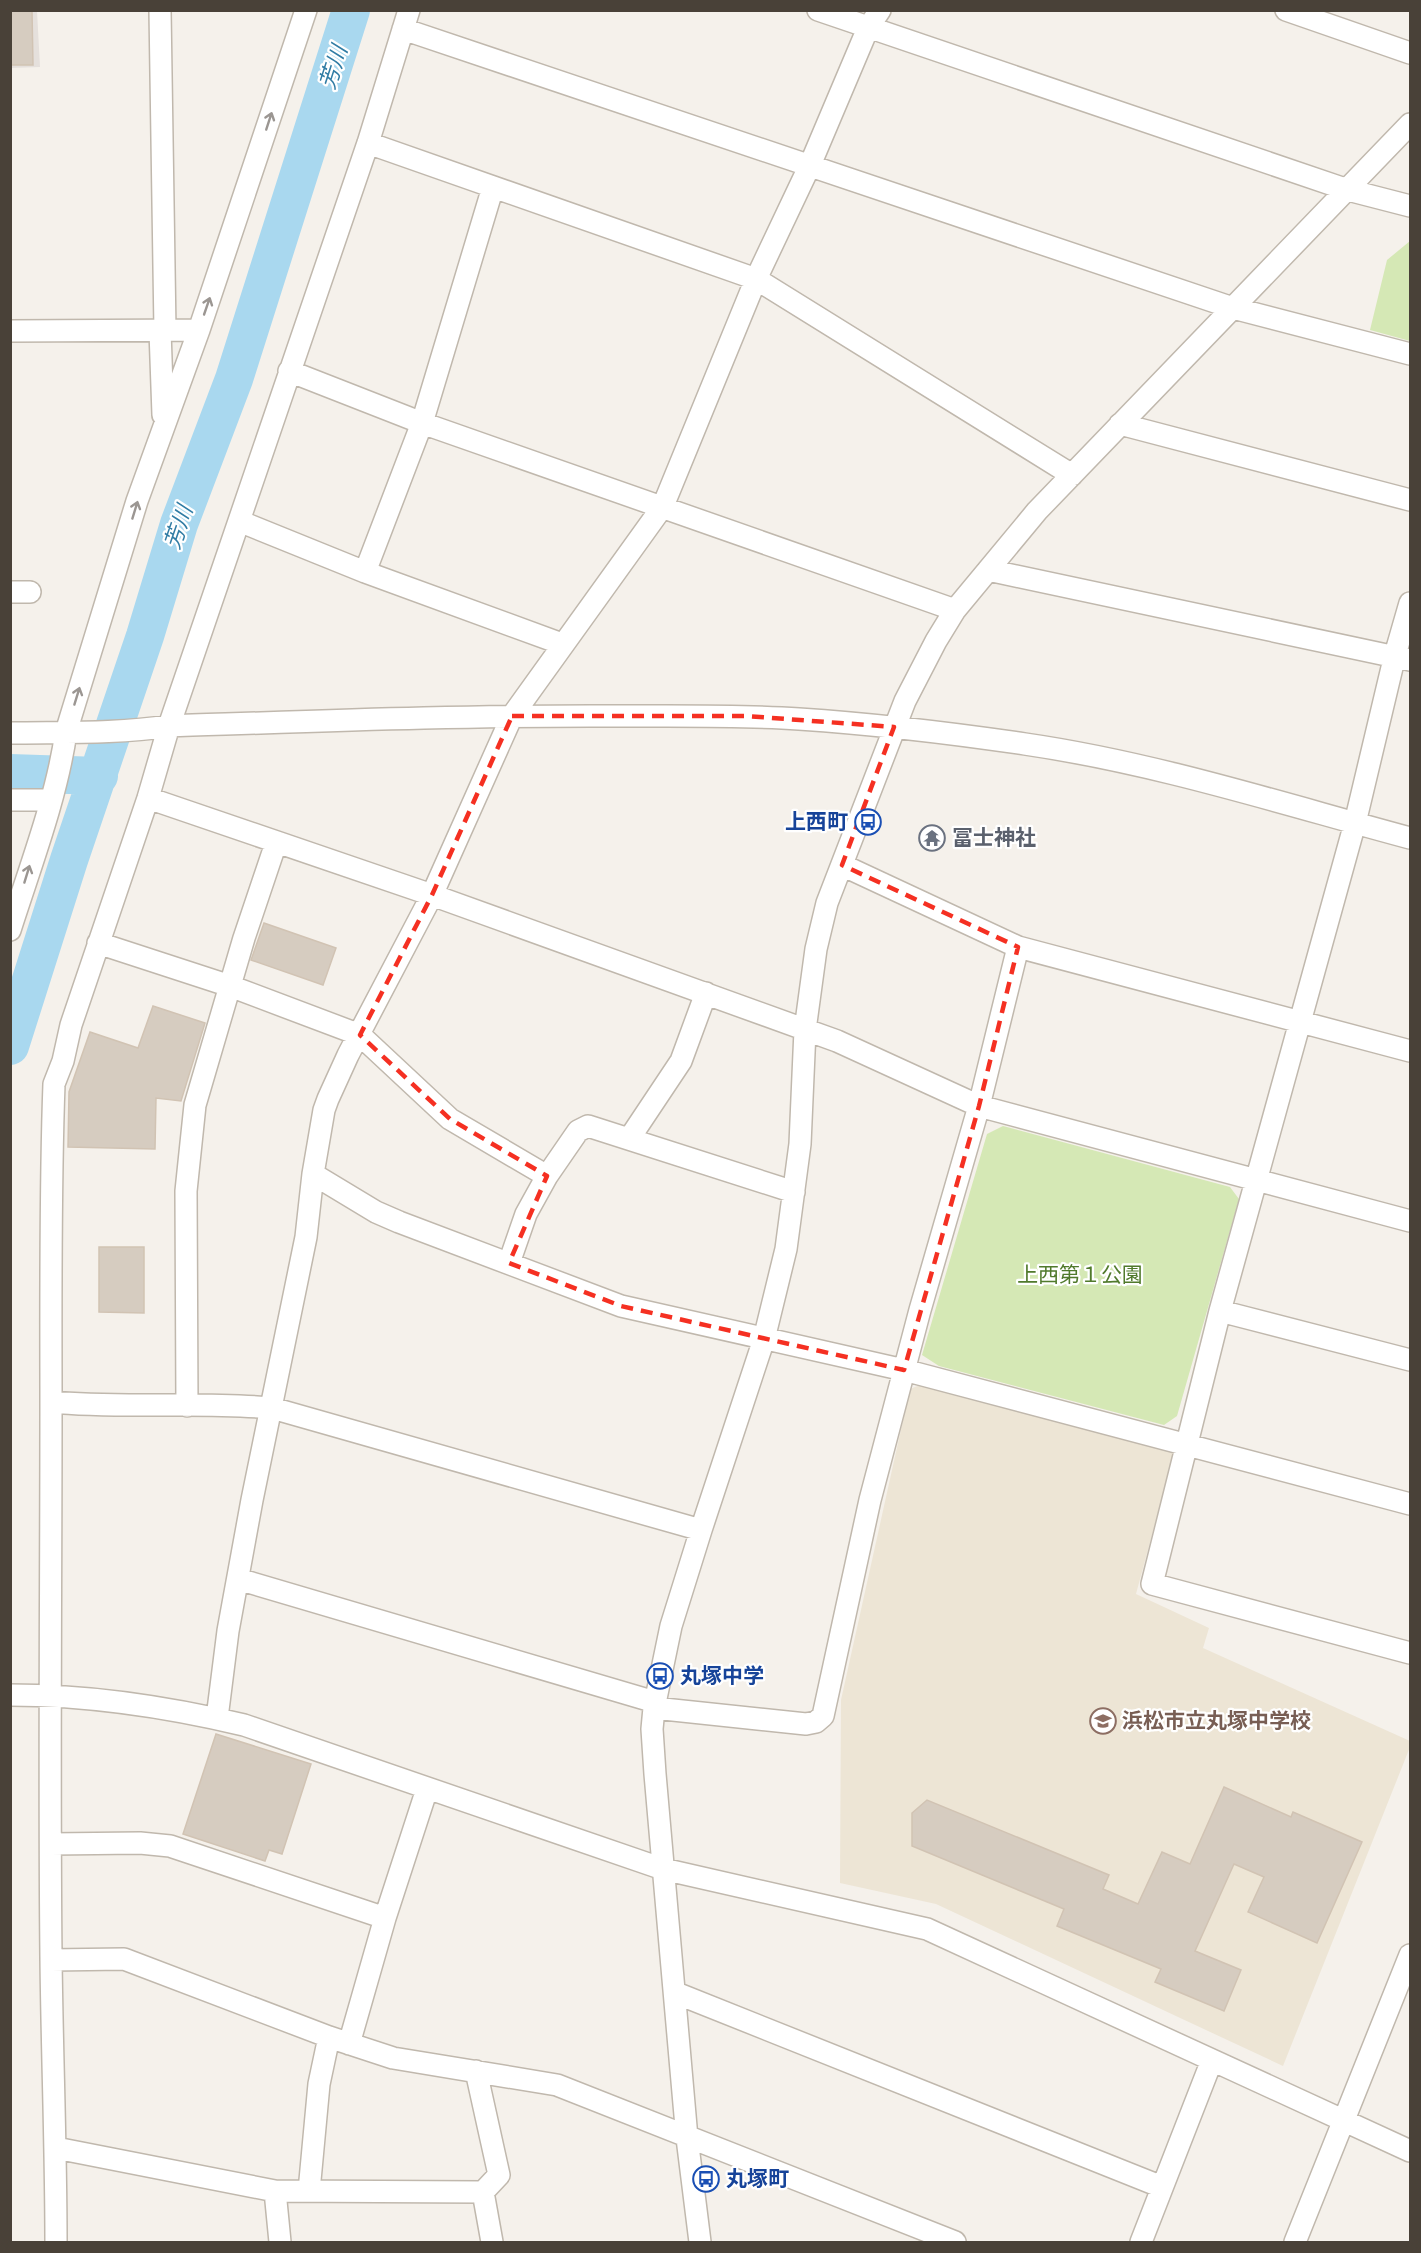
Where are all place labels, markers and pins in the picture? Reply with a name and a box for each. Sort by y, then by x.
place label: 上西町 [785,807,848,835]
bus stop icon: 上西町 [853,807,883,837]
temple icon: 冨士神社 [917,823,947,853]
place label: 冨士神社 [952,823,1036,851]
bus stop icon: 丸塚中学 [645,1661,675,1691]
place label: 丸塚中学 [680,1661,764,1689]
school or university icon: 浜松市立丸塚中学校 [1088,1706,1118,1736]
place label: 浜松市立丸塚中学校 [1122,1706,1311,1734]
bus stop icon: 丸塚町 [691,2164,721,2194]
place label: 丸塚町 [726,2164,789,2192]

